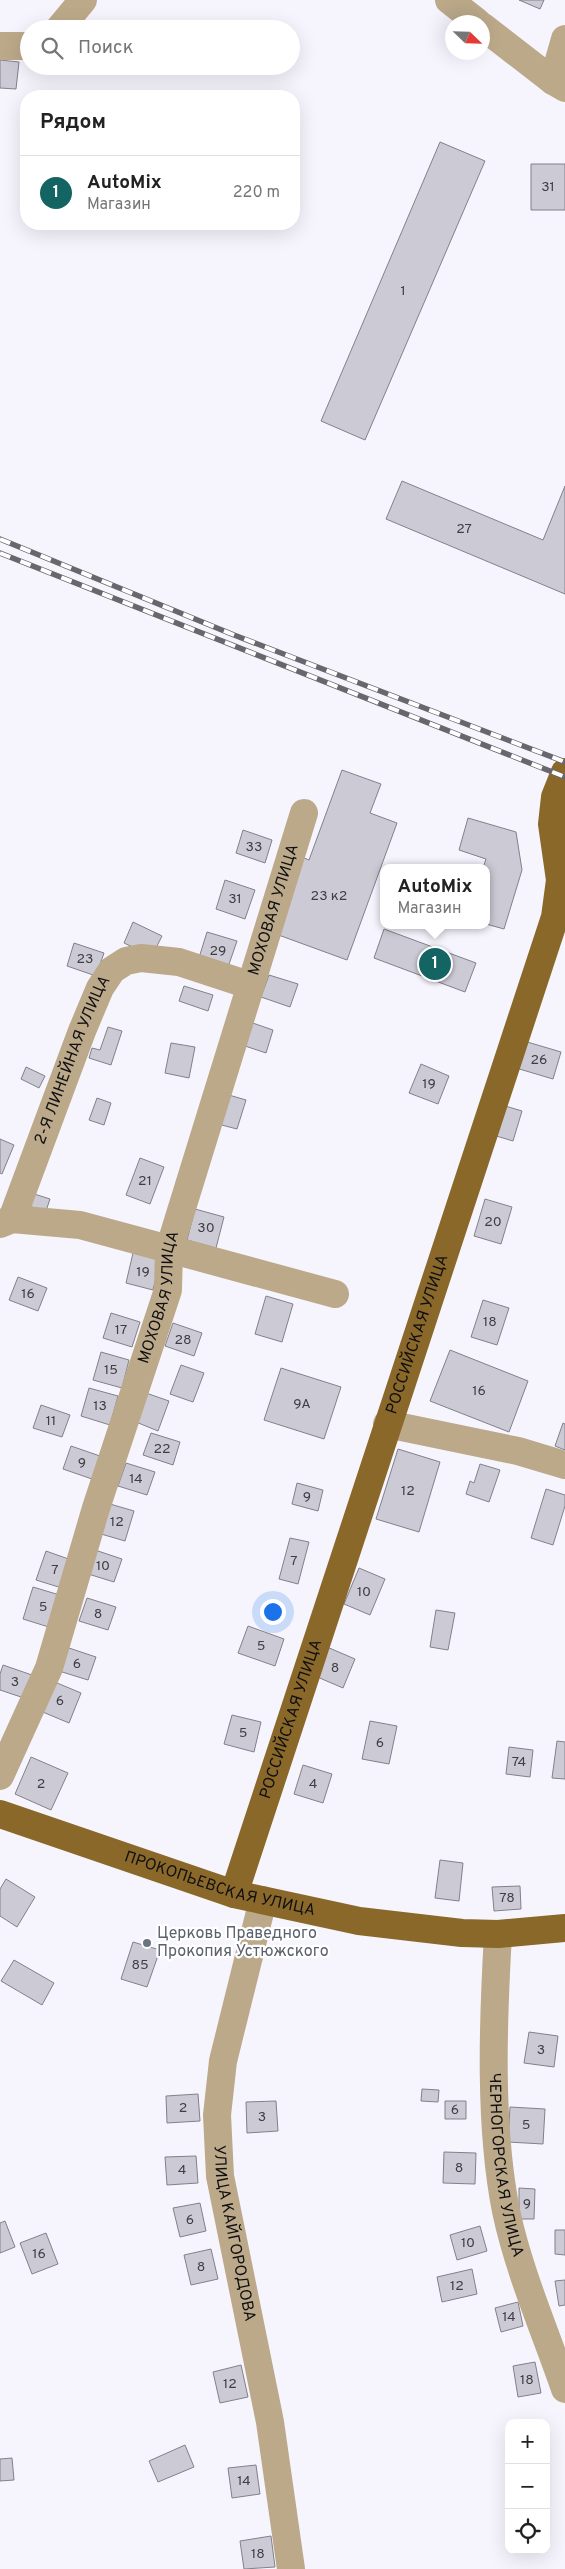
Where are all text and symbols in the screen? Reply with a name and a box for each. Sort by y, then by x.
north arrow [445,15,490,60]
search box [20,20,300,75]
icon: search [38,34,66,62]
text: Поиск [78,36,134,60]
text: Рядом [40,109,106,136]
text: AutoMix [87,171,162,195]
house number: 31 [541,179,555,196]
text: 1 [53,183,59,203]
text: 220 m [233,183,280,203]
text: Магазин [87,195,151,215]
house number: 1 [400,283,406,300]
house number: 27 [456,521,472,538]
house number: 33 [246,839,262,856]
street label: МОХОВАЯ УЛИЦА [244,841,304,978]
popup [380,864,490,929]
text: AutoMix [398,875,472,899]
house number: 23 к2 [311,888,347,905]
house number: 31 [228,891,242,908]
text: Магазин [398,899,461,919]
house number: 29 [210,943,226,960]
pin: 1 [419,945,451,983]
house number: 23 [77,951,94,968]
street label: 2-Я ЛИНЕЙНАЯ УЛИЦА [31,972,115,1147]
house number: 26 [531,1052,547,1069]
house number: 19 [422,1076,436,1093]
house number: 21 [138,1173,152,1190]
house number: 20 [484,1214,502,1231]
house number: 30 [197,1220,215,1237]
street label: МОХОВАЯ УЛИЦА [134,1228,184,1366]
street label: РОССИЙСКАЯ УЛИЦА [382,1252,453,1417]
house number: 19 [136,1264,150,1281]
house number: 16 [21,1286,35,1303]
house number: 18 [483,1314,497,1331]
house number: 17 [115,1322,127,1339]
house number: 28 [174,1332,192,1349]
house number: 15 [104,1362,118,1379]
house number: 16 [472,1383,486,1400]
house number: 9А [293,1396,311,1413]
house number: 13 [93,1398,107,1415]
house number: 11 [46,1413,56,1430]
house number: 22 [153,1441,171,1458]
house number: 9 [78,1455,86,1472]
house number: 14 [129,1471,143,1488]
house number: 12 [401,1483,415,1500]
house number: 9 [303,1489,311,1506]
house number: 12 [110,1514,124,1531]
house number: 7 [290,1553,298,1570]
house number: 10 [96,1558,110,1575]
house number: 7 [51,1562,59,1579]
house number: 10 [357,1584,371,1601]
house number: 5 [39,1599,47,1616]
your location [260,1599,286,1625]
house number: 8 [94,1606,102,1623]
street label: РОССИЙСКАЯ УЛИЦА [256,1637,327,1802]
house number: 5 [257,1638,265,1655]
house number: 6 [73,1656,81,1673]
house number: 8 [331,1660,339,1677]
house number: 3 [11,1674,19,1691]
house number: 6 [56,1693,64,1710]
house number: 5 [239,1725,247,1742]
house number: 6 [376,1735,384,1752]
house number: 74 [512,1754,526,1771]
house number: 2 [37,1776,45,1793]
house number: 4 [309,1776,317,1793]
street label: ПРОКОПЬЕВСКАЯ УЛИЦА [122,1847,317,1921]
house number: 78 [499,1890,515,1907]
place label: Церковь Праведного Прокопия Устюжского [157,1924,329,1962]
marker: Церковь Праведного Прокопия Устюжского [141,1937,153,1949]
house number: 85 [131,1957,149,1974]
house number: 3 [537,2042,545,2059]
street label: ЧЕРНОГОРСКАЯ УЛИЦА [484,2073,528,2260]
house number: 2 [179,2100,187,2117]
house number: 6 [451,2102,459,2119]
house number: 3 [258,2109,266,2126]
house number: 5 [522,2117,530,2134]
street label: УЛИЦА КАЙГОРОДОВА [208,2145,259,2323]
house number: 8 [455,2160,463,2177]
house number: 4 [178,2162,186,2179]
house number: 9 [523,2196,531,2213]
house number: 6 [186,2212,194,2229]
house number: 10 [461,2235,475,2252]
house number: 16 [32,2246,46,2263]
house number: 8 [197,2259,205,2276]
house number: 12 [450,2278,464,2295]
house number: 14 [502,2309,516,2326]
house number: 18 [520,2372,534,2389]
house number: 12 [223,2376,237,2393]
map controls [505,2419,550,2554]
button: + [505,2419,550,2464]
button: − [505,2464,550,2509]
house number: 14 [237,2473,251,2490]
button: locate [505,2509,550,2554]
house number: 18 [251,2546,265,2563]

